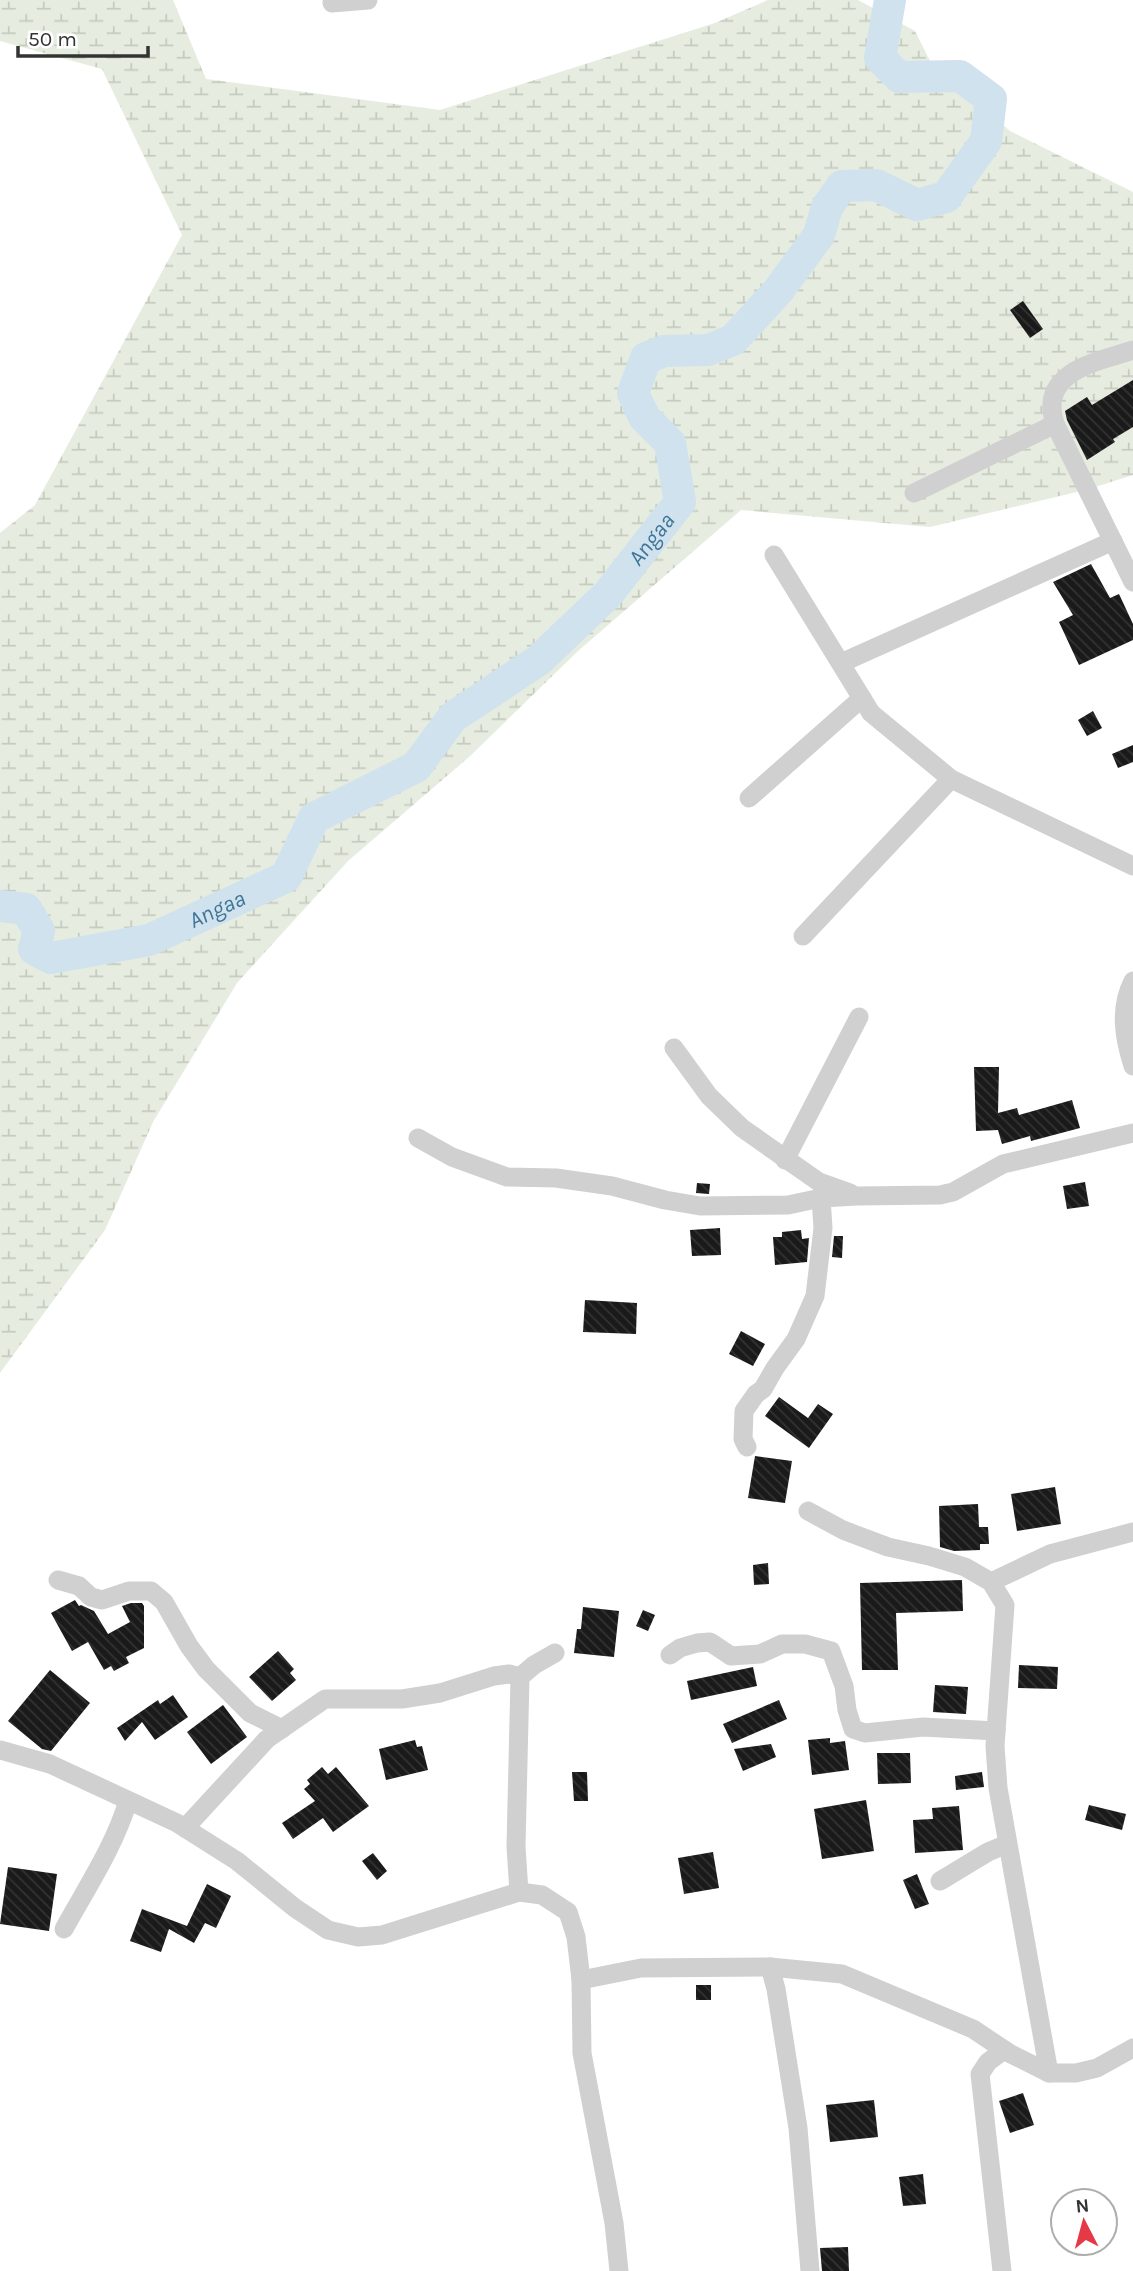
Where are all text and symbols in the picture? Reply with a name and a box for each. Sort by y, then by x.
scale bar [18,14,147,58]
text: 50 m [28,27,77,51]
water label: Angaa [622,507,680,571]
water label: Angaa [184,884,249,933]
north arrow [1049,2187,1119,2257]
text: N [1074,2194,1090,2218]

